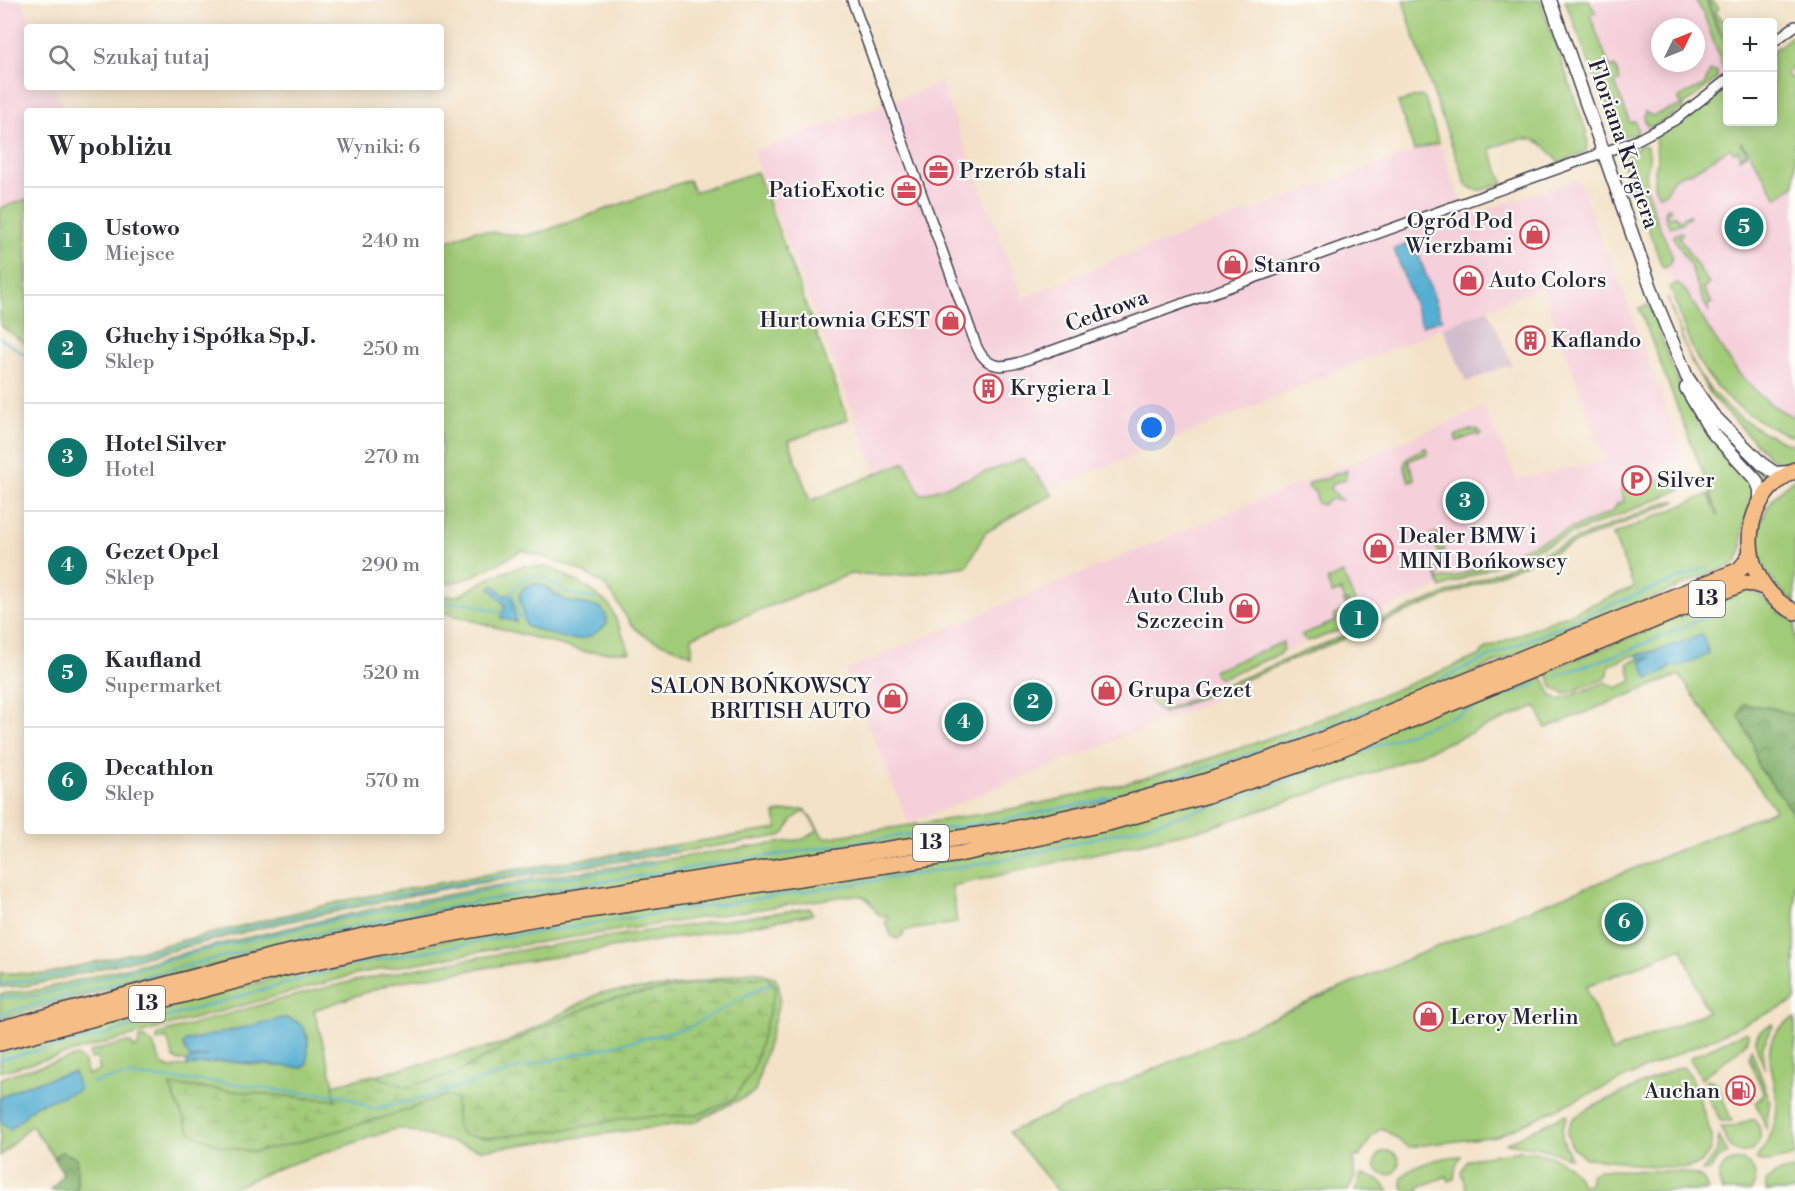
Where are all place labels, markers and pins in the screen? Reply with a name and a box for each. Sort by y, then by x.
office icon: Przerób stali [922,155,954,187]
place label: Przerób stali [959,158,1087,185]
office icon: PatioExotic [890,174,922,206]
place label: PatioExotic [768,177,885,204]
pin: 5 [1724,204,1764,250]
place label: Ogród Pod Wierzbami [1404,208,1513,260]
shop icon: Ogród Pod Wierzbami [1518,218,1550,250]
shop icon: Stanro [1217,249,1249,281]
place label: Stanro [1254,252,1321,279]
shop icon: Auto Colors [1452,264,1484,296]
place label: Auto Colors [1488,267,1606,294]
shop icon: Hurtownia GEST [935,304,967,336]
place label: Hurtownia GEST [760,307,930,334]
building icon: Kaflando [1514,324,1546,356]
place label: Kaflando [1551,327,1641,354]
building icon: Krygiera 1 [973,372,1005,404]
place label: Krygiera 1 [1010,375,1112,402]
parking icon: Silver [1620,464,1652,496]
place label: Silver [1657,467,1715,494]
pin: 3 [1446,478,1484,524]
place label: Dealer BMW i MINI Bońkowscy [1399,523,1567,575]
shop icon: Dealer BMW i MINI Bońkowscy [1362,533,1394,565]
place label: Auto Club Szczecin [1124,583,1224,635]
shop icon: Auto Club Szczecin [1229,593,1261,625]
pin: 1 [1340,596,1378,642]
place label: SALON BOŃKOWSCY BRITISH AUTO [651,671,873,725]
shop icon: Grupa Gezet [1091,674,1123,706]
place label: Grupa Gezet [1128,677,1252,704]
pin: 2 [1014,680,1052,724]
shop icon: SALON BOŃKOWSCY BRITISH AUTO [876,683,908,715]
pin: 4 [944,700,984,744]
pin: 6 [1604,900,1644,944]
shop icon: Leroy Merlin [1413,1001,1445,1033]
place label: Leroy Merlin [1450,1004,1579,1031]
fuel station icon: Auchan [1725,1075,1757,1107]
place label: Auchan [1643,1078,1720,1105]

